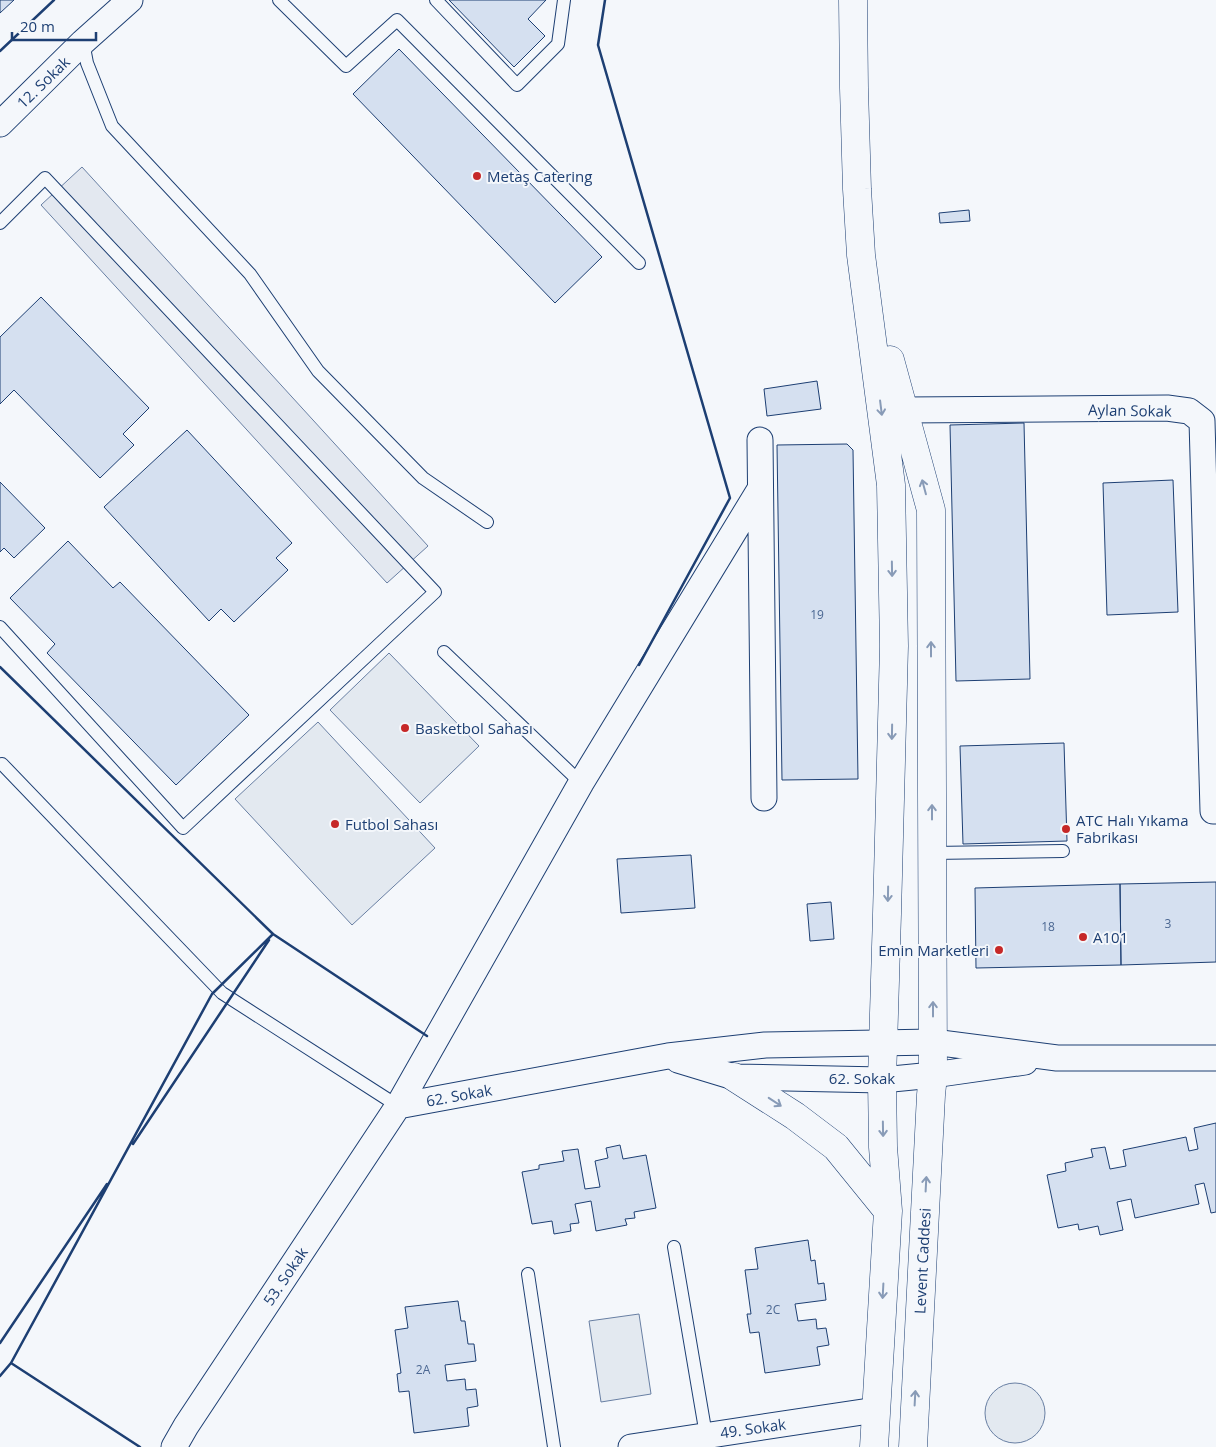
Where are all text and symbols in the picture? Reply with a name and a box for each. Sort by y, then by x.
scale bar [12,10,96,42]
text: 20 m [20,16,55,36]
street label: 12. Sokak [12,52,74,112]
place label: Metaş Catering [487,166,592,186]
marker: Metaş Catering [471,170,483,182]
one-way arrow [876,399,886,415]
street label: Aylan Sokak [1088,399,1172,421]
one-way arrow [919,480,929,496]
one-way arrow [888,561,897,577]
house number: 19 [810,606,824,623]
one-way arrow [926,641,936,658]
place label: Basketbol Sahası [415,718,533,738]
marker: Basketbol Sahası [399,722,411,734]
one-way arrow [887,724,896,740]
one-way arrow [927,804,937,820]
place label: ATC Halı Yıkama Fabrikası [1076,810,1189,847]
place label: Futbol Sahası [345,814,438,834]
marker: Futbol Sahası [329,818,341,830]
marker: ATC Halı Yıkama Fabrikası [1060,823,1072,835]
one-way arrow [883,886,893,902]
house number: 3 [1165,915,1172,932]
house number: 18 [1041,918,1055,935]
place label: A101 [1093,927,1128,947]
marker: A101 [1077,931,1089,943]
place label: Emin Marketleri [878,940,989,960]
marker: Emin Marketleri [993,944,1005,956]
one-way arrow [928,1001,938,1018]
street label: 62. Sokak [829,1068,895,1088]
street label: 62. Sokak [425,1079,494,1111]
one-way arrow [768,1097,782,1107]
one-way arrow [878,1120,888,1136]
one-way arrow [922,1176,931,1192]
street label: Levent Caddesi [909,1207,935,1315]
street label: 53. Sokak [258,1243,312,1309]
one-way arrow [878,1283,887,1299]
house number: 2C [766,1301,781,1318]
house number: 2A [416,1361,431,1378]
one-way arrow [911,1391,920,1407]
street label: 49. Sokak [719,1413,787,1443]

